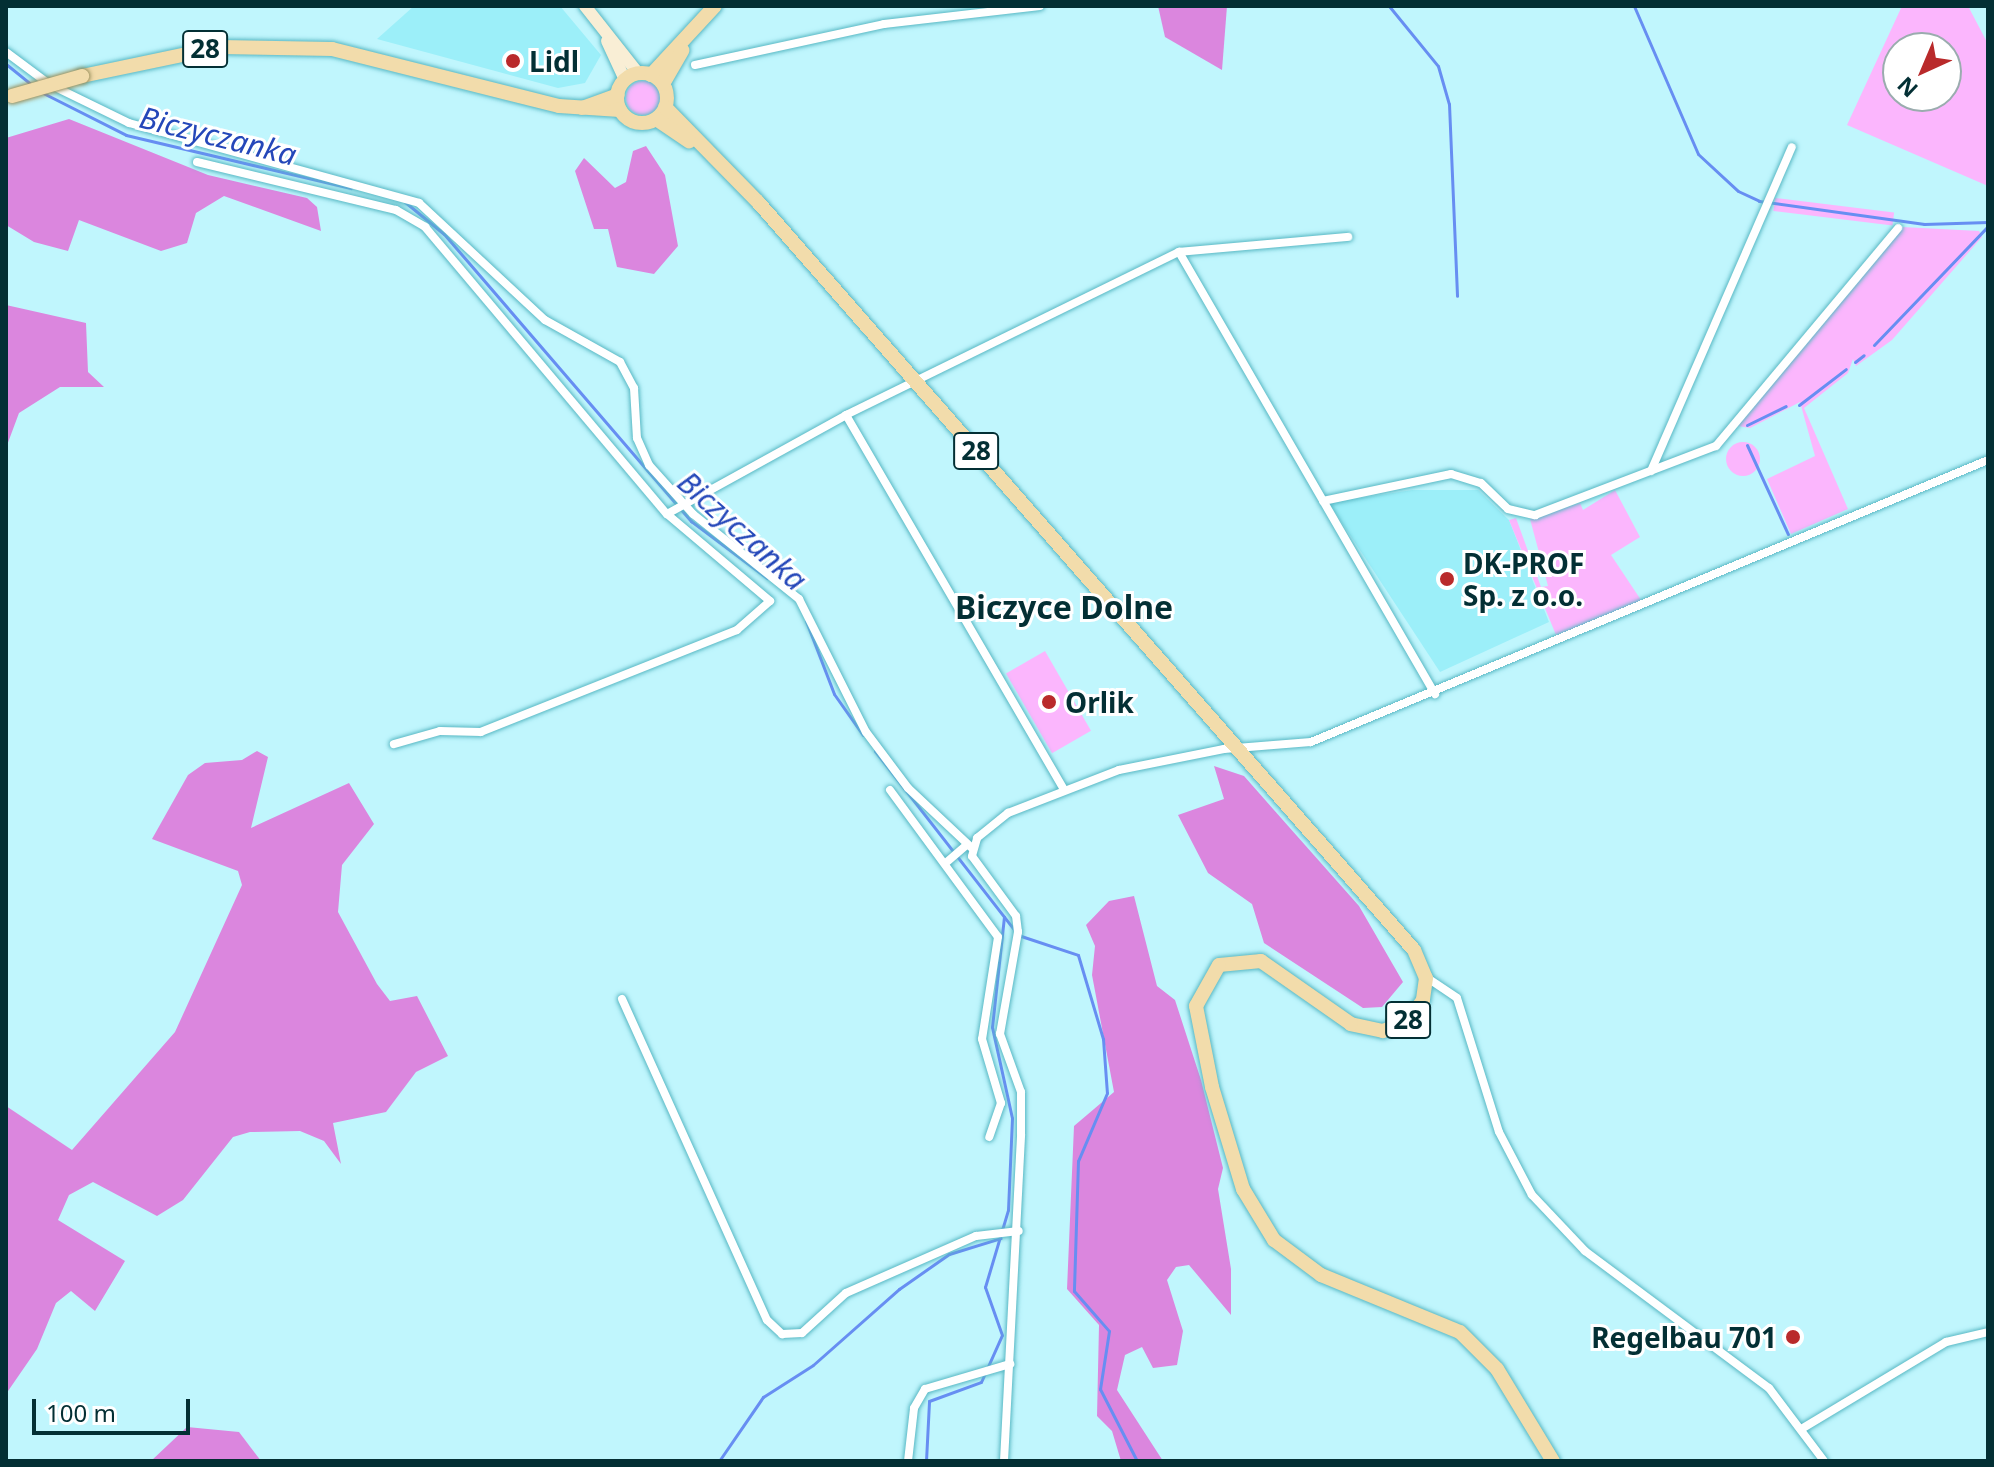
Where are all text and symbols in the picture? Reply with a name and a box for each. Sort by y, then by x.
road number: 28 [181,27,229,71]
north arrow [1882,32,1962,112]
place label: Lidl [529,44,579,78]
marker: Lidl [504,52,522,70]
text: N [1890,71,1924,105]
water label: Biczyczanka [136,99,300,173]
road number: 28 [952,429,1000,473]
water label: Biczyczanka [671,464,813,598]
place label: DK-PROF Sp. z o.o. [1463,546,1584,612]
marker: DK-PROF Sp. z o.o. [1438,570,1456,588]
district label: Biczyce Dolne [955,588,1173,626]
place label: Orlik [1065,685,1134,719]
marker: Orlik [1040,693,1058,711]
road number: 28 [1384,998,1432,1042]
place label: Regelbau 701 [1591,1320,1777,1354]
marker: Regelbau 701 [1784,1328,1802,1346]
scale bar [36,1383,194,1433]
text: 100 m [46,1396,116,1429]

